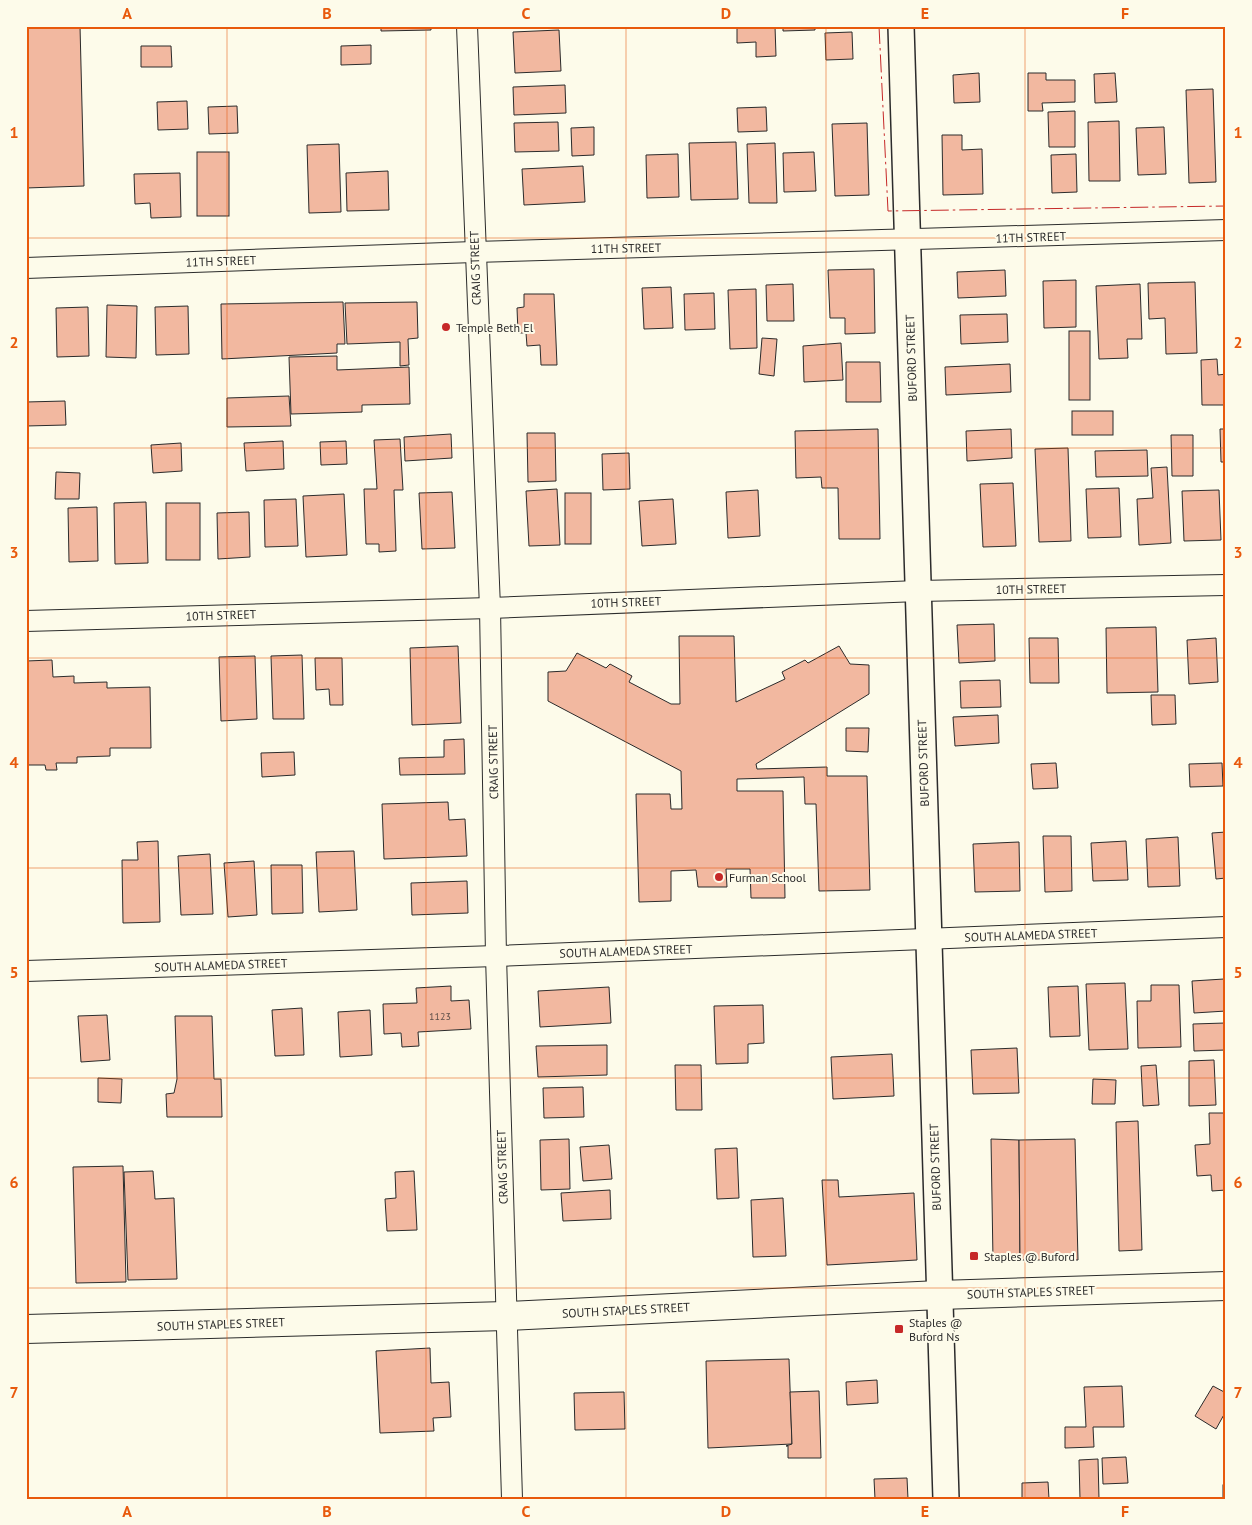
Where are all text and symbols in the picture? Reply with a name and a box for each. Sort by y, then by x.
text: A [122,3,132,23]
text: B [322,3,332,23]
text: C [522,3,531,23]
text: D [721,3,731,23]
text: E [921,3,929,23]
text: F [1121,3,1129,23]
text: 1 [9,122,19,142]
text: 1 [1233,122,1243,142]
street label: 11TH STREET [995,228,1067,246]
street label: CRAIG STREET [466,230,484,305]
street label: 11TH STREET [591,240,662,256]
street label: 11TH STREET [185,252,257,270]
street label: BUFORD STREET [902,314,920,402]
place label: Temple Beth El [456,320,534,335]
marker: Temple Beth El [440,321,452,333]
text: 2 [9,332,19,352]
text: 2 [1233,332,1243,352]
text: 3 [9,542,19,562]
text: 3 [1233,542,1243,562]
street label: 10TH STREET [996,581,1067,597]
street label: 10TH STREET [590,593,662,611]
street label: 10TH STREET [185,606,257,624]
street label: BUFORD STREET [914,719,932,807]
street label: CRAIG STREET [485,724,501,799]
text: 4 [9,752,19,772]
text: 4 [1233,752,1243,772]
place label: Furman School [729,870,806,885]
marker: Furman School [713,871,725,883]
street label: SOUTH ALAMEDA STREET [964,925,1098,945]
street label: SOUTH ALAMEDA STREET [559,941,693,961]
street label: SOUTH ALAMEDA STREET [154,955,288,975]
text: 5 [9,962,19,982]
text: 5 [1233,962,1243,982]
house number: 1123 [429,1010,451,1023]
street label: BUFORD STREET [926,1123,944,1211]
street label: CRAIG STREET [493,1129,511,1204]
text: 6 [9,1172,19,1192]
text: 6 [1233,1172,1243,1192]
place label: Staples @ Buford [984,1249,1075,1264]
marker: Staples @ Buford [968,1250,980,1262]
street label: SOUTH STAPLES STREET [967,1282,1096,1302]
street label: SOUTH STAPLES STREET [562,1299,691,1321]
street label: SOUTH STAPLES STREET [157,1314,286,1334]
place label: Staples @ Buford Ns [909,1315,963,1344]
marker: Staples @ Buford Ns [893,1323,905,1335]
text: 7 [9,1382,19,1402]
text: 7 [1233,1382,1243,1402]
text: A [122,1501,132,1521]
text: B [322,1501,332,1521]
text: C [522,1501,531,1521]
text: D [721,1501,731,1521]
text: E [921,1501,929,1521]
text: F [1121,1501,1129,1521]

